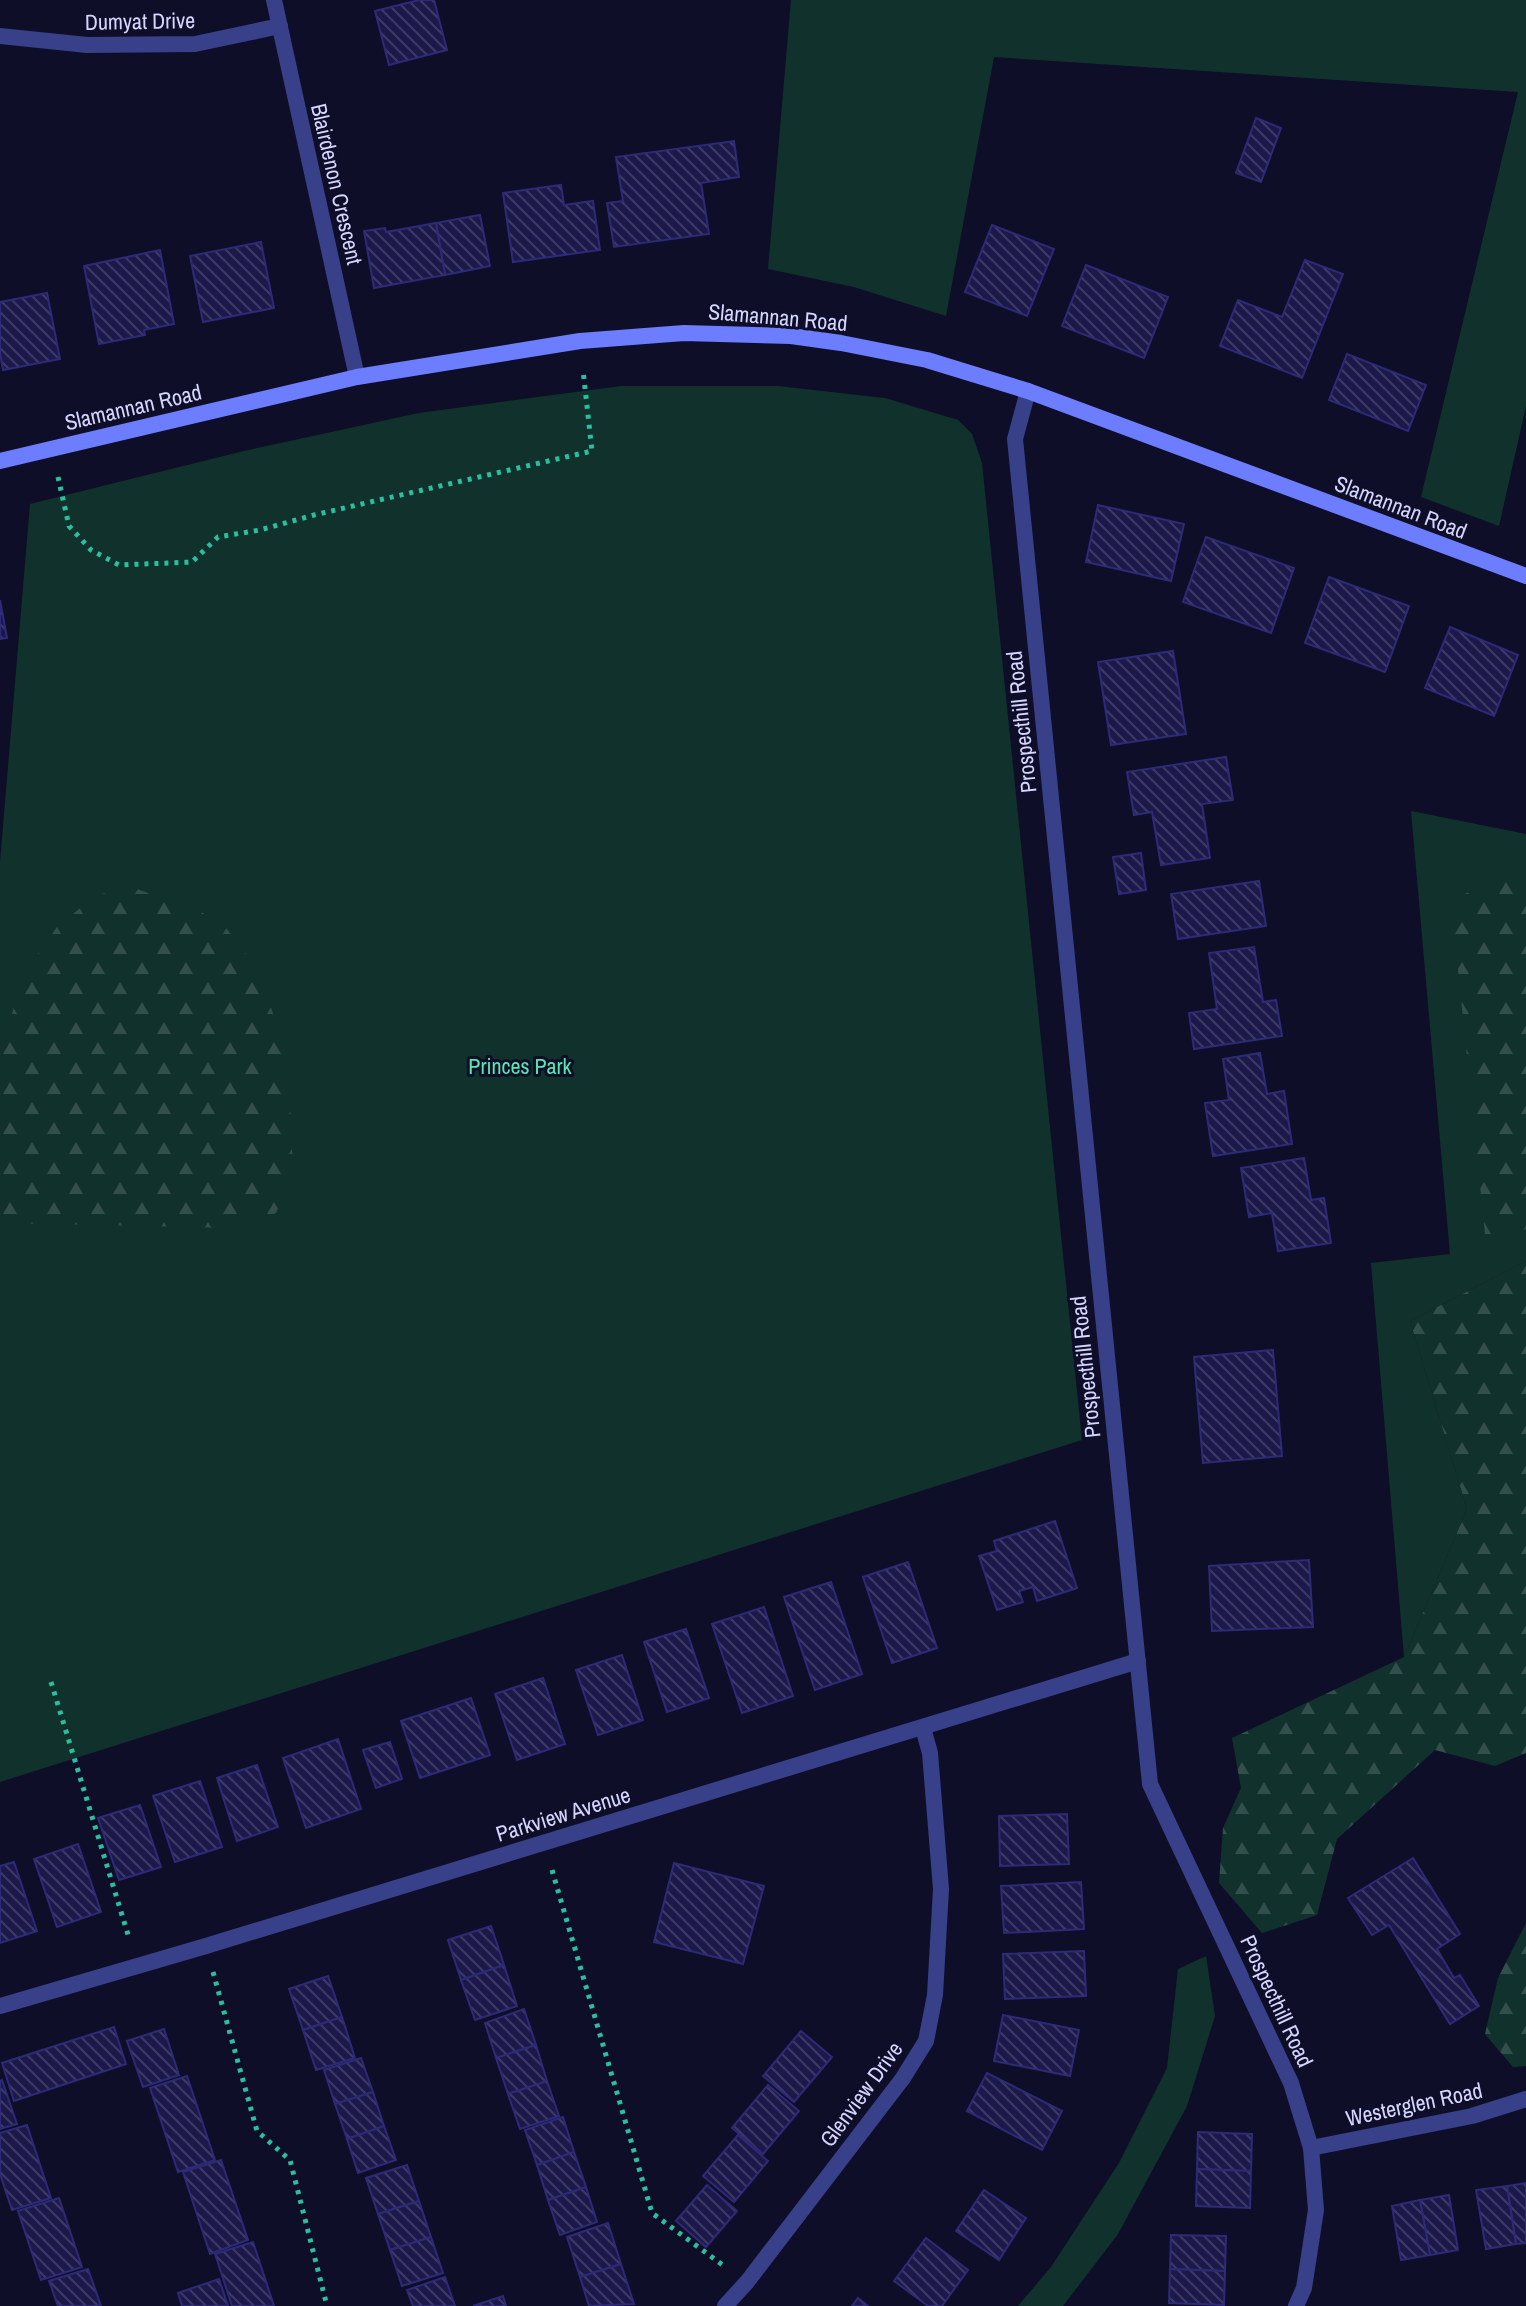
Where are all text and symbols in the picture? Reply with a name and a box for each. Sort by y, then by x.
street label: Dumyat Drive [85,5,195,37]
street label: Blairdenon Crescent [304,101,370,267]
street label: Slamannan Road [707,296,849,338]
street label: Slamannan Road [62,377,204,437]
street label: Slamannan Road [1331,468,1471,546]
street label: Prospecthill Road [999,650,1043,794]
park label: Princes Park [468,1051,573,1081]
street label: Prospecthill Road [1063,1295,1107,1439]
street label: Parkview Avenue [492,1779,634,1849]
street label: Prospecthill Road [1233,1930,1321,2072]
street label: Glenview Drive [813,2035,909,2153]
street label: Westerglen Road [1343,2075,1485,2133]

